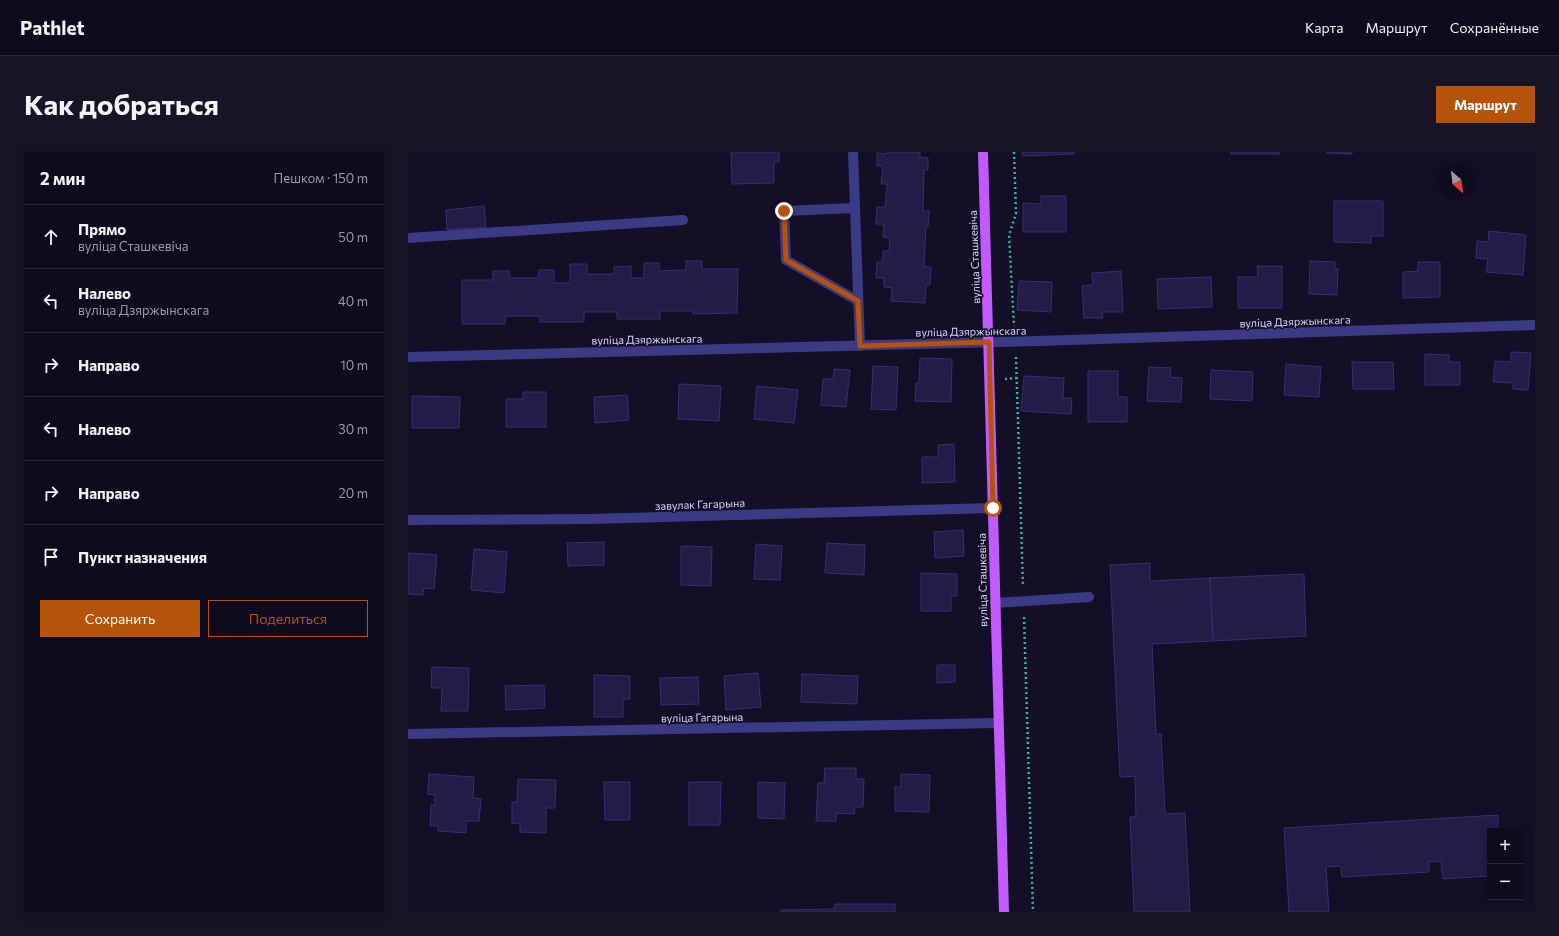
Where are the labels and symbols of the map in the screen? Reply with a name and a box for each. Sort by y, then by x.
north arrow [1439,164,1475,200]
route end [775,202,793,220]
street label: вуліца Сташкевіча [966,210,982,304]
street label: вуліца Дзяржынскага [1239,313,1351,329]
street label: вуліца Дзяржынскага [915,324,1027,338]
street label: вуліца Дзяржынскага [591,332,703,346]
street label: завулак Гагарына [655,496,745,512]
route start [984,499,1002,517]
street label: вуліца Сташкевіча [975,533,989,627]
street label: вуліца Гагарына [661,710,743,724]

